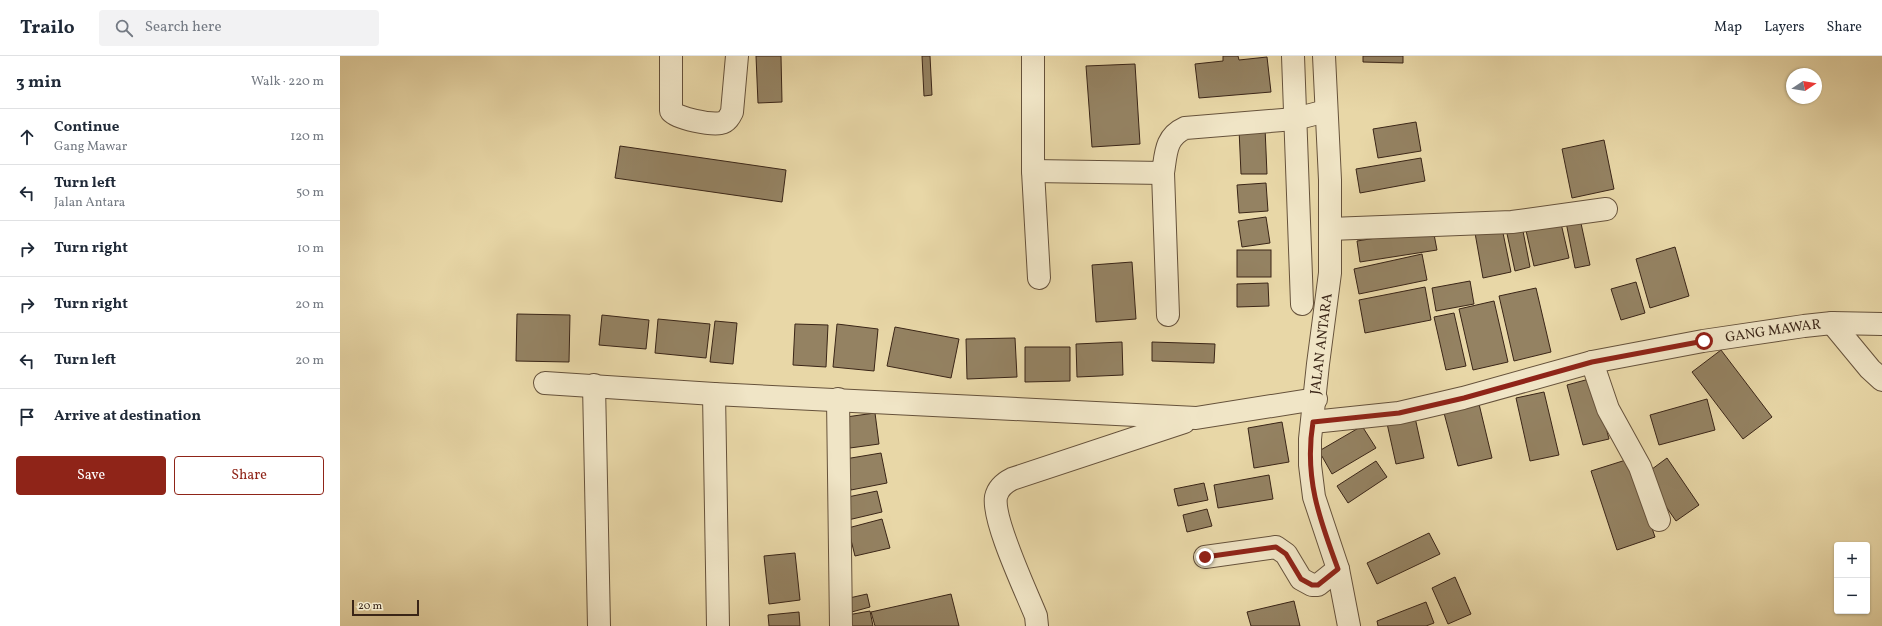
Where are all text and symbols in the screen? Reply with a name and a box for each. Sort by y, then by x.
search box [99,10,379,46]
text: Trailo [20,15,75,41]
icon: search [113,17,135,39]
text: Search here [145,17,222,38]
text: Map [1714,18,1742,37]
text: Layers [1764,18,1804,37]
text: Share [1826,18,1862,37]
north arrow [1786,68,1822,104]
text: 3 min [16,71,62,94]
text: Walk · 220 m [251,73,324,91]
text: Continue [54,117,119,138]
icon: ahead [16,126,38,148]
text: 120 m [290,128,324,146]
text: Gang Mawar [54,138,127,156]
text: Turn left [54,173,116,194]
icon: left [16,182,38,204]
text: 50 m [296,184,324,202]
text: Jalan Antara [54,194,125,212]
icon: right [16,238,38,260]
text: Turn right [54,238,128,259]
text: 10 m [297,240,324,258]
street label: JALAN ANTARA [1306,292,1338,396]
icon: right [16,294,38,316]
text: Turn right [54,294,128,315]
text: 20 m [295,296,324,314]
street label: GANG MAWAR [1724,315,1822,347]
route start [1695,332,1713,350]
icon: left [16,350,38,372]
text: Turn left [54,350,116,371]
text: 20 m [295,352,324,370]
icon: arrive [16,406,38,428]
text: Arrive at destination [54,406,201,427]
button: Save [16,456,166,495]
button: Share [174,456,324,495]
map controls [1834,542,1870,614]
button: + [1834,542,1870,578]
route end [1196,548,1214,566]
button: − [1834,578,1870,614]
scale bar [352,598,419,617]
text: 20 m [358,599,382,614]

